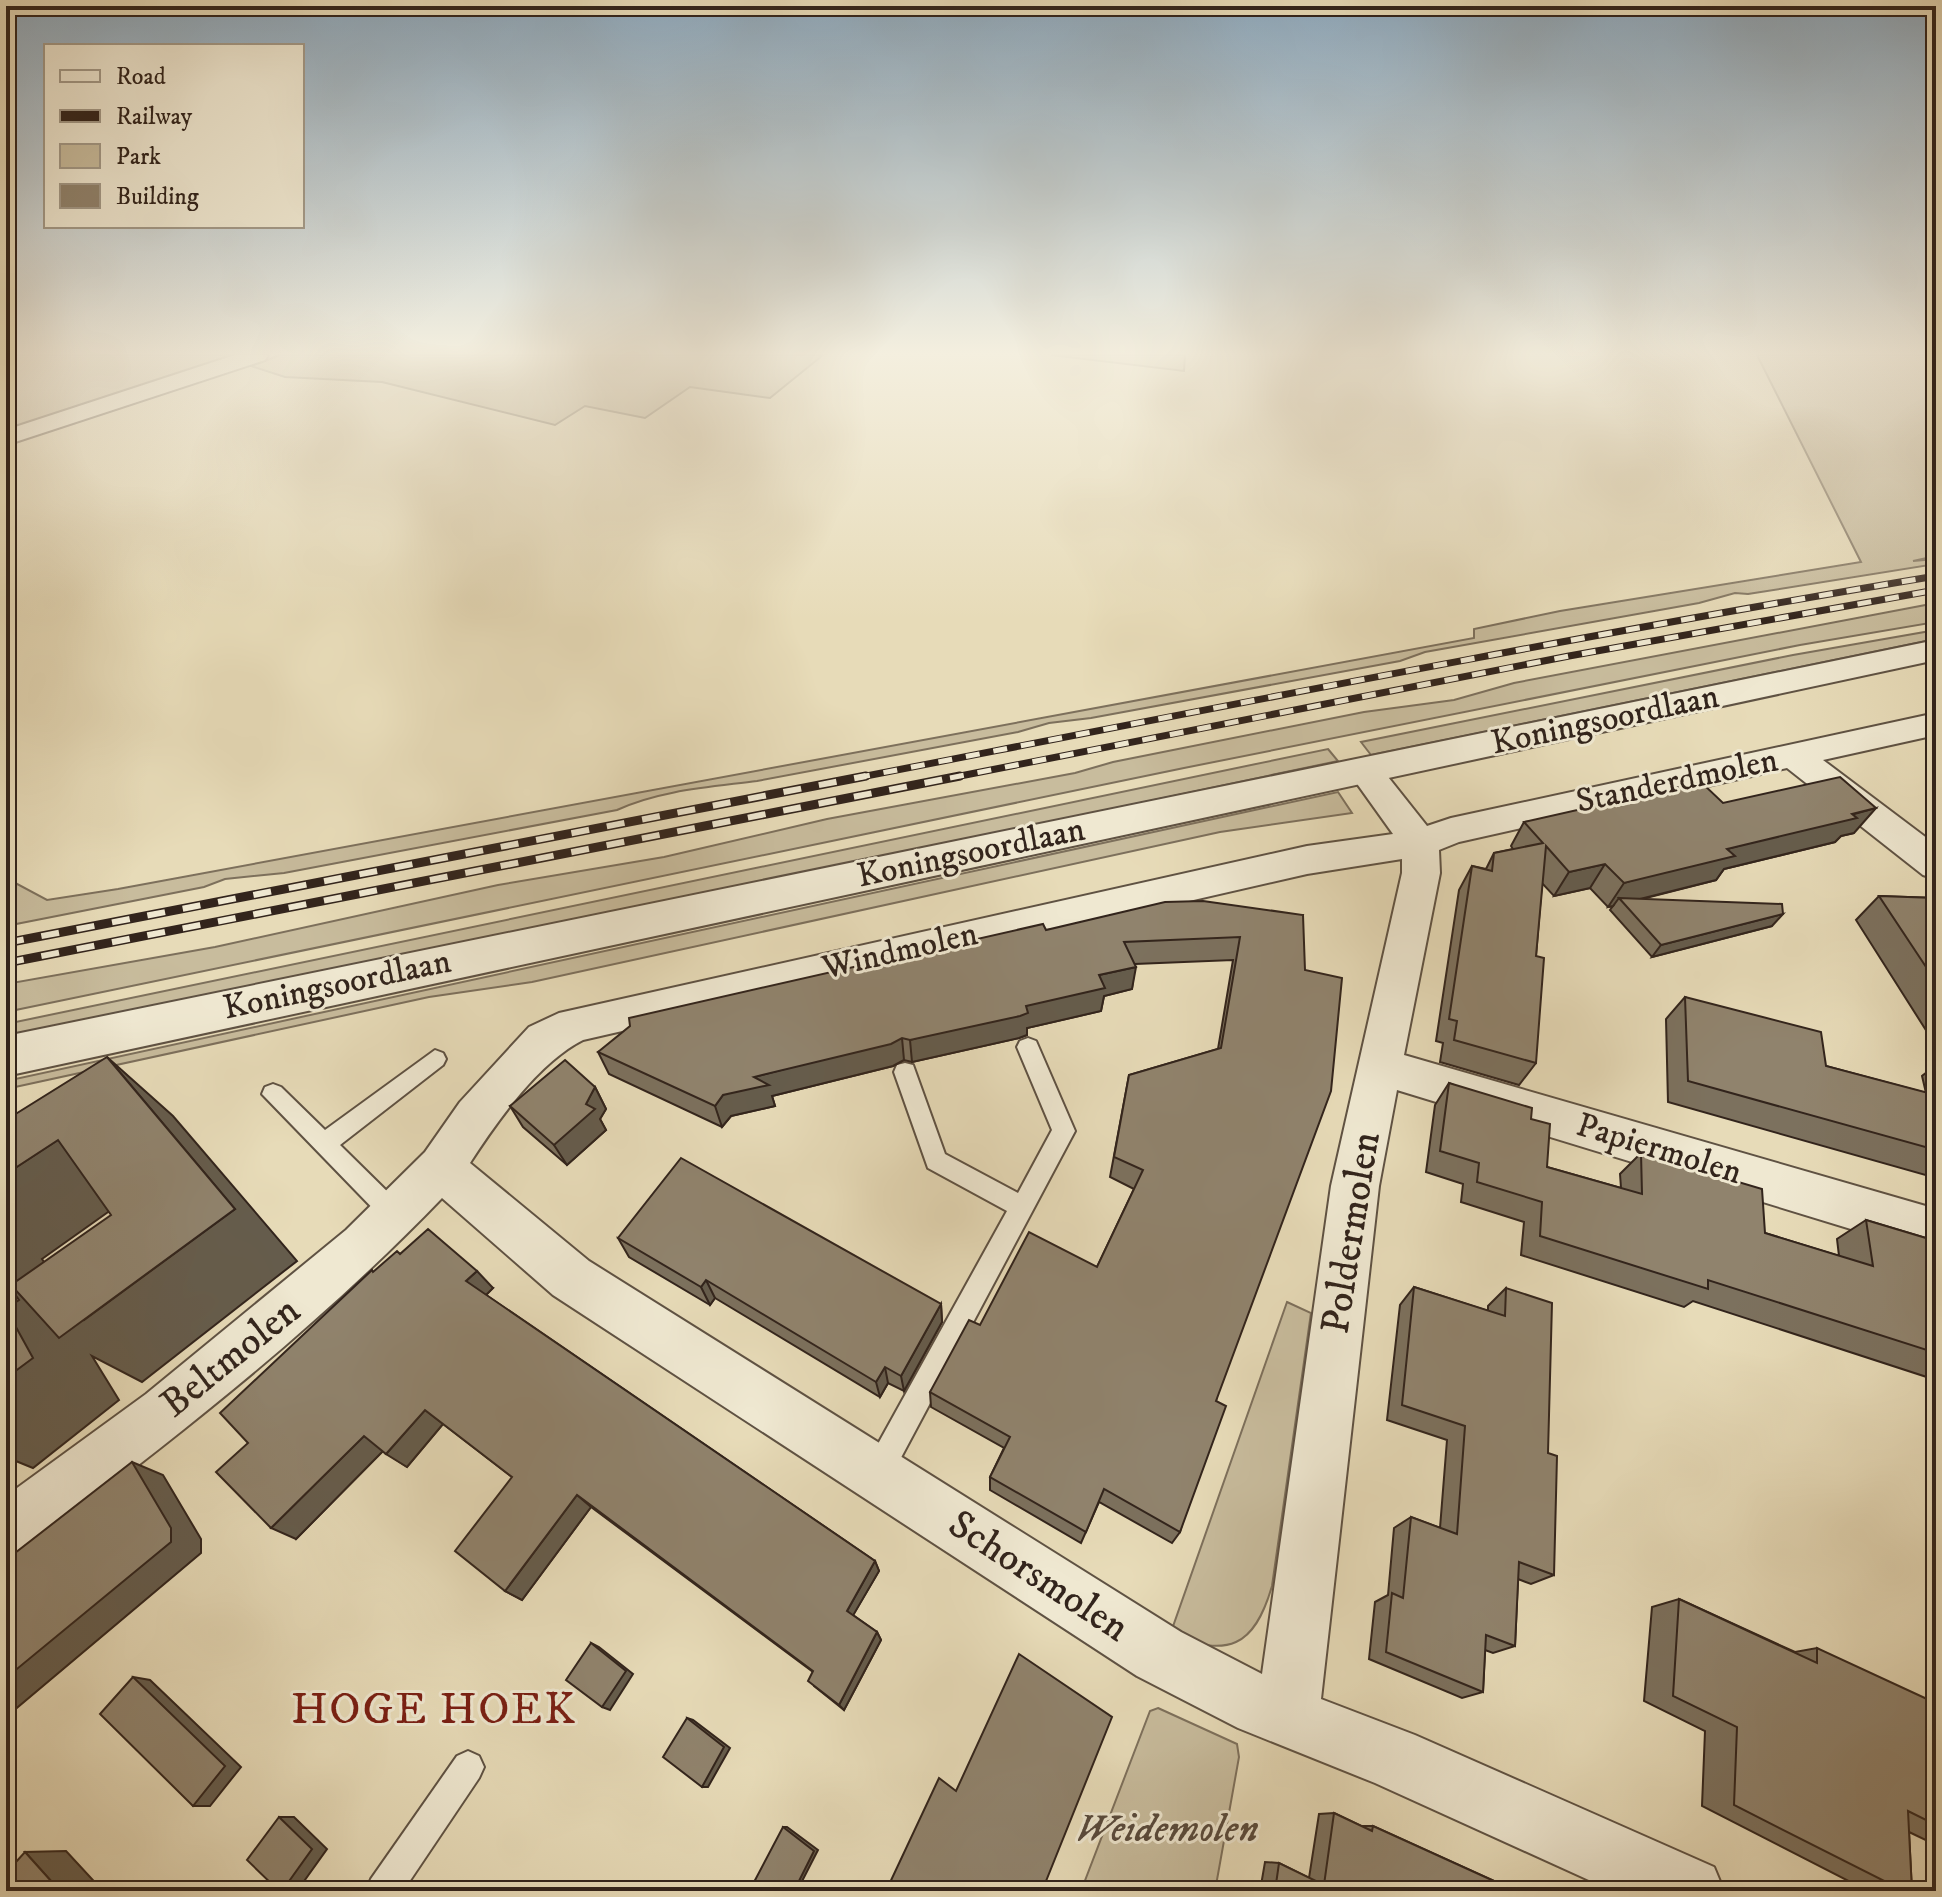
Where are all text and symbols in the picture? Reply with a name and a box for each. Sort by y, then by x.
legend [44,44,304,228]
text: Road [116,62,166,92]
text: Railway [116,102,193,132]
text: Park [116,142,161,172]
text: Building [116,182,199,212]
street label: Koningsoordlaan [1487,675,1723,765]
street label: Standerdmolen [1572,739,1782,823]
street label: Koningsoordlaan [853,808,1089,898]
street label: Windmolen [817,913,982,989]
street label: Koningsoordlaan [219,940,455,1030]
street label: Papiermolen [1571,1104,1747,1194]
street label: Poldermolen [1311,1128,1393,1338]
street label: Beltmolen [151,1287,311,1429]
street label: Schorsmolen [938,1500,1138,1654]
district label: HOGE HOEK [291,1683,577,1738]
park label: Weidemolen [1076,1805,1258,1855]

